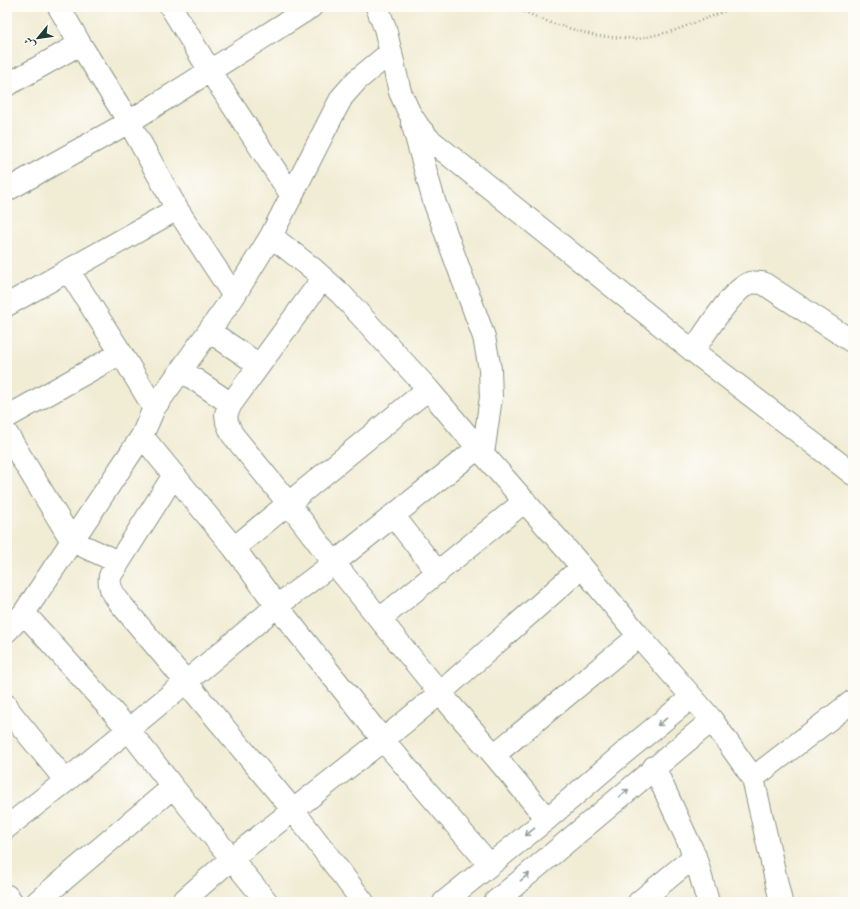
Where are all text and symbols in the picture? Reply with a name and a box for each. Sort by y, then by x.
north arrow [18,18,58,58]
text: ش [21,34,39,51]
one-way arrow [656,718,667,727]
one-way arrow [619,789,629,798]
one-way arrow [524,828,535,837]
one-way arrow [519,872,530,881]

